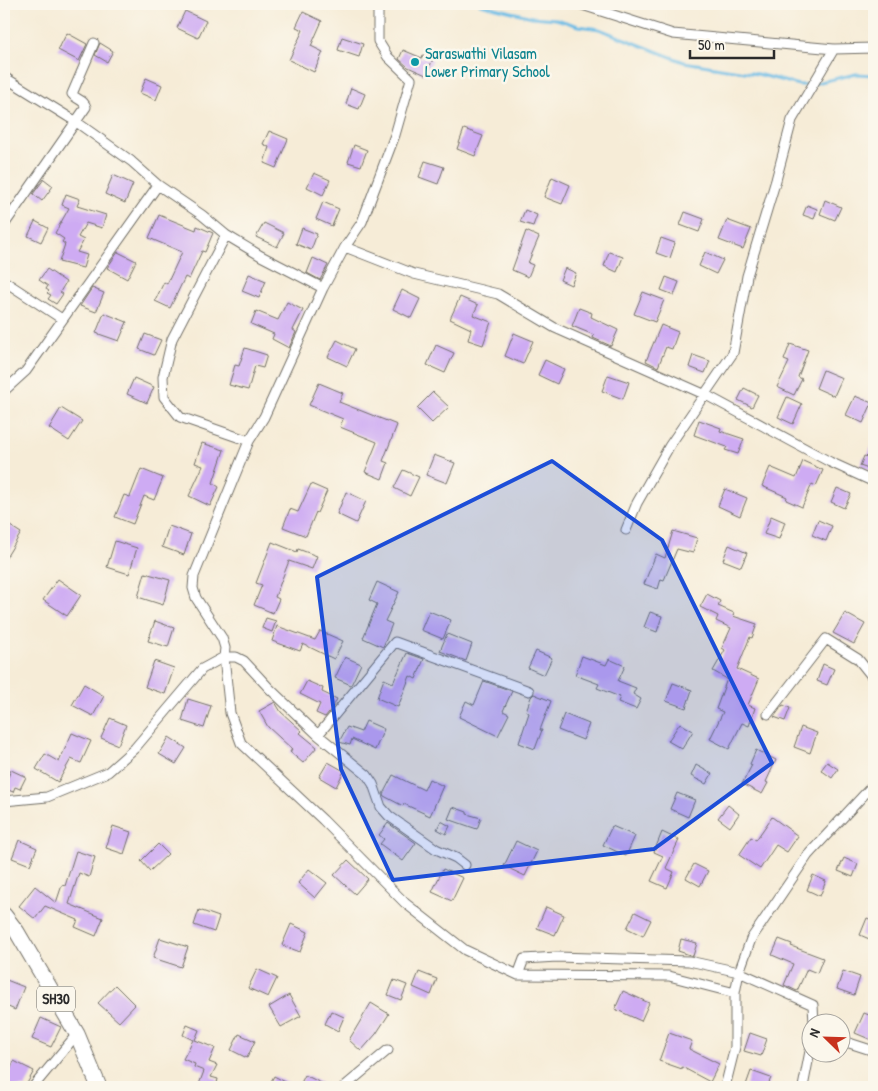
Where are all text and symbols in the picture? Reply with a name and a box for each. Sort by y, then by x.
scale bar [690,28,774,60]
text: 50 m [698,34,725,55]
place label: Saraswathi Vilasam Lower Primary School [425,42,550,82]
marker: Saraswathi Vilasam Lower Primary School [409,56,421,68]
road number: SH30 [37,986,75,1012]
north arrow [800,1014,850,1064]
text: N [803,1025,824,1040]

